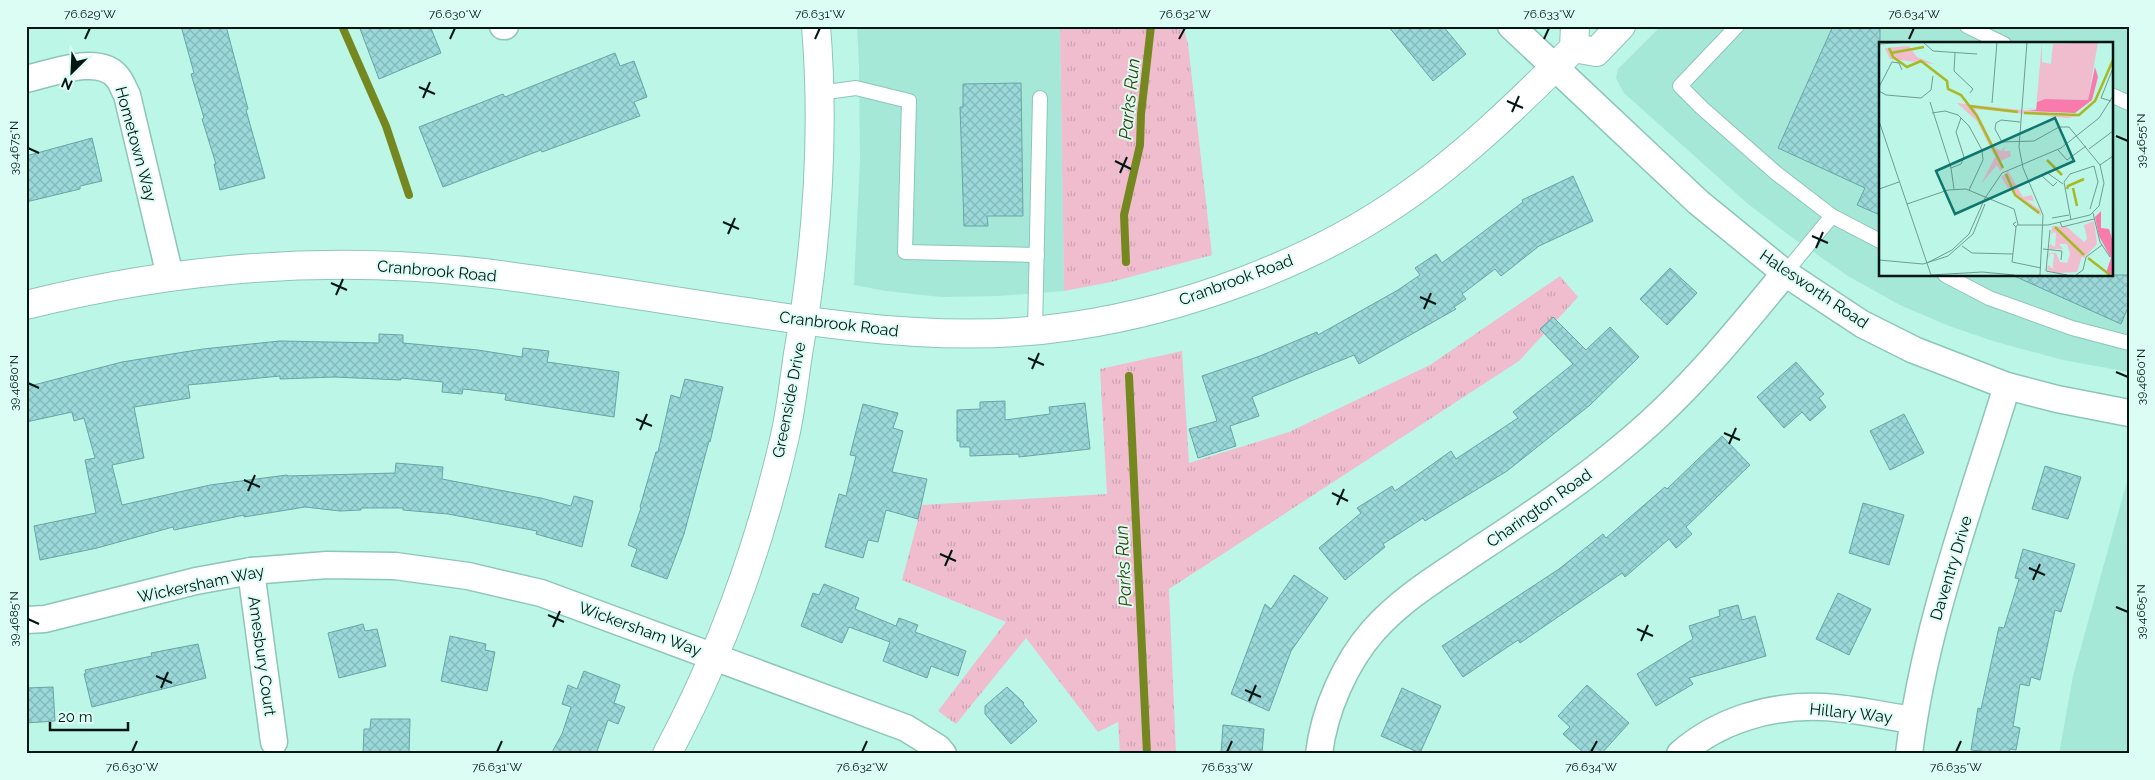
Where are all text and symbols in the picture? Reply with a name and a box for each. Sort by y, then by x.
text: 76.629°W [64,7,116,21]
text: 76.630°W [429,7,482,21]
text: 76.631°W [795,7,846,21]
text: 76.632°W [1159,7,1211,21]
text: 76.633°W [1523,7,1575,21]
text: 76.634°W [1888,7,1940,21]
inset map [1879,42,2112,276]
north arrow [48,48,98,98]
water label: Parks Run [1114,57,1144,141]
text: N [59,74,75,93]
street label: Hometown Way [111,84,161,204]
text: 39.4655°N [2134,113,2148,169]
text: 39.4675°N [7,121,21,175]
street label: Halesworth Road [1756,246,1872,332]
street label: Cranbrook Road [1176,251,1296,309]
street label: Cranbrook Road [376,256,498,286]
street label: Cranbrook Road [778,307,900,341]
street label: Greenside Drive [768,340,810,460]
text: 39.4660°N [2134,349,2148,405]
text: 39.4680°N [7,355,21,411]
street label: Charington Road [1483,465,1595,551]
street label: Daventry Drive [1926,513,1976,623]
water label: Parks Run [1110,525,1136,607]
street label: Wickersham Way [136,561,266,607]
text: 39.4665°N [2134,584,2148,640]
text: 39.4685°N [7,591,21,647]
street label: Amesbury Court [244,595,280,718]
street label: Wickersham Way [576,598,704,660]
street label: Hillary Way [1809,699,1894,727]
scale bar [50,700,128,732]
text: 20 m [58,708,93,726]
text: 76.630°W [106,760,159,774]
text: 76.631°W [472,760,523,774]
text: 76.632°W [836,760,888,774]
text: 76.633°W [1201,760,1253,774]
text: 76.634°W [1565,760,1617,774]
text: 76.635°W [1930,760,1982,774]

